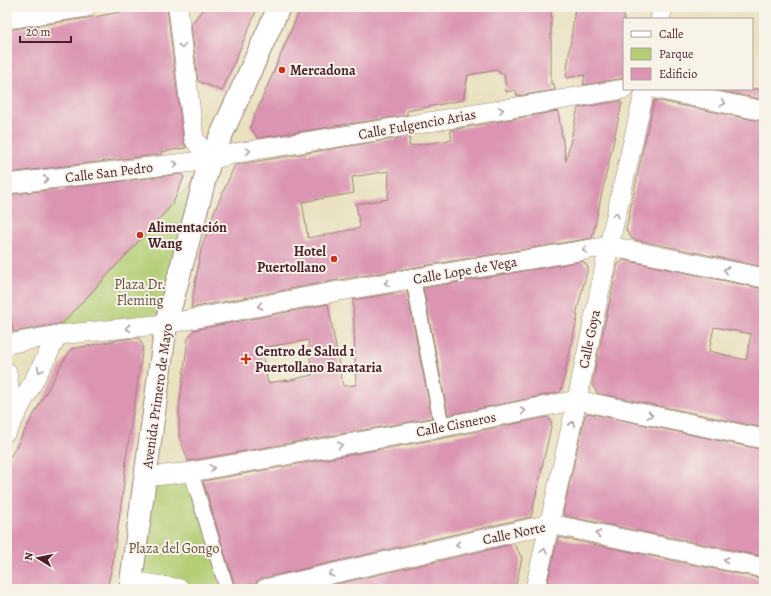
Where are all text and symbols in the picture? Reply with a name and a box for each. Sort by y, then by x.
scale bar [20,18,71,44]
legend [623,18,753,90]
text: 20 m [26,24,50,40]
text: Calle [659,26,683,42]
one-way arrow [177,43,186,49]
text: Parque [659,46,694,62]
place label: Mercadona [290,61,356,80]
marker: Mercadona [277,65,287,75]
text: Edificio [659,66,697,82]
one-way arrow [719,98,726,106]
street label: Calle Fulgencio Arias [357,105,477,144]
one-way arrow [498,106,504,115]
one-way arrow [245,147,251,156]
street label: Calle San Pedro [64,158,154,187]
one-way arrow [172,160,178,169]
one-way arrow [43,175,49,184]
one-way arrow [611,211,620,218]
place label: Alimentación Wang [147,218,227,253]
marker: Alimentación Wang [135,230,145,240]
place label: Hotel Puertollano [257,242,326,277]
one-way arrow [582,245,588,253]
street label: Calle Lope de Vega [412,252,519,289]
marker: Hotel Puertollano [329,254,339,264]
one-way arrow [723,266,729,274]
park label: Plaza Dr. Fleming [114,275,166,310]
one-way arrow [384,278,391,287]
one-way arrow [256,301,263,310]
street label: Calle Goya [574,308,605,370]
street label: Avenida Primero de Mayo [138,322,177,471]
one-way arrow [125,323,131,332]
place label: Centro de Salud 1 Puertollano Barataria [255,342,383,377]
marker: Centro de Salud 1 Puertollano Barataria [240,353,252,365]
one-way arrow [37,365,45,373]
street label: Calle Cisneros [415,407,498,442]
one-way arrow [520,407,526,415]
one-way arrow [647,411,653,419]
one-way arrow [567,421,575,427]
one-way arrow [337,441,343,450]
one-way arrow [209,465,215,473]
street label: Calle Norte [481,518,547,549]
one-way arrow [595,531,602,539]
north arrow [18,538,58,578]
park label: Plaza del Gongo [128,539,220,558]
one-way arrow [455,540,462,549]
one-way arrow [539,548,547,554]
text: N [21,551,37,562]
one-way arrow [723,557,729,565]
one-way arrow [328,569,334,577]

